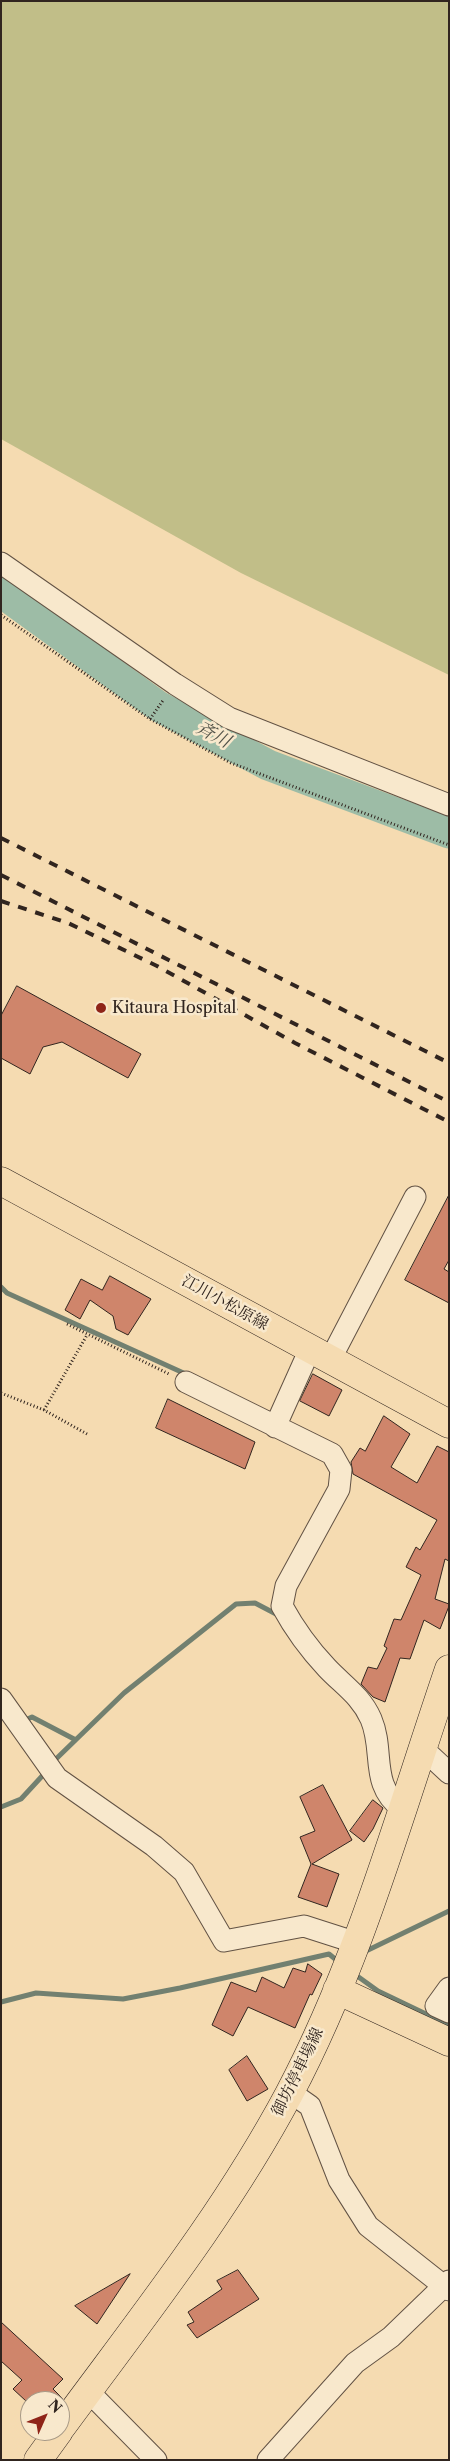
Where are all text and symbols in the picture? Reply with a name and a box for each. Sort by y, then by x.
water label: 斉川 [192,717,234,753]
place label: Kitaura Hospital [112,998,236,1018]
marker: Kitaura Hospital [94,1001,108,1015]
street label: 江川小松原線 [178,1271,272,1335]
street label: 御坊停車場線 [268,2025,328,2119]
north arrow [20,2391,70,2441]
text: N [44,2396,66,2417]

